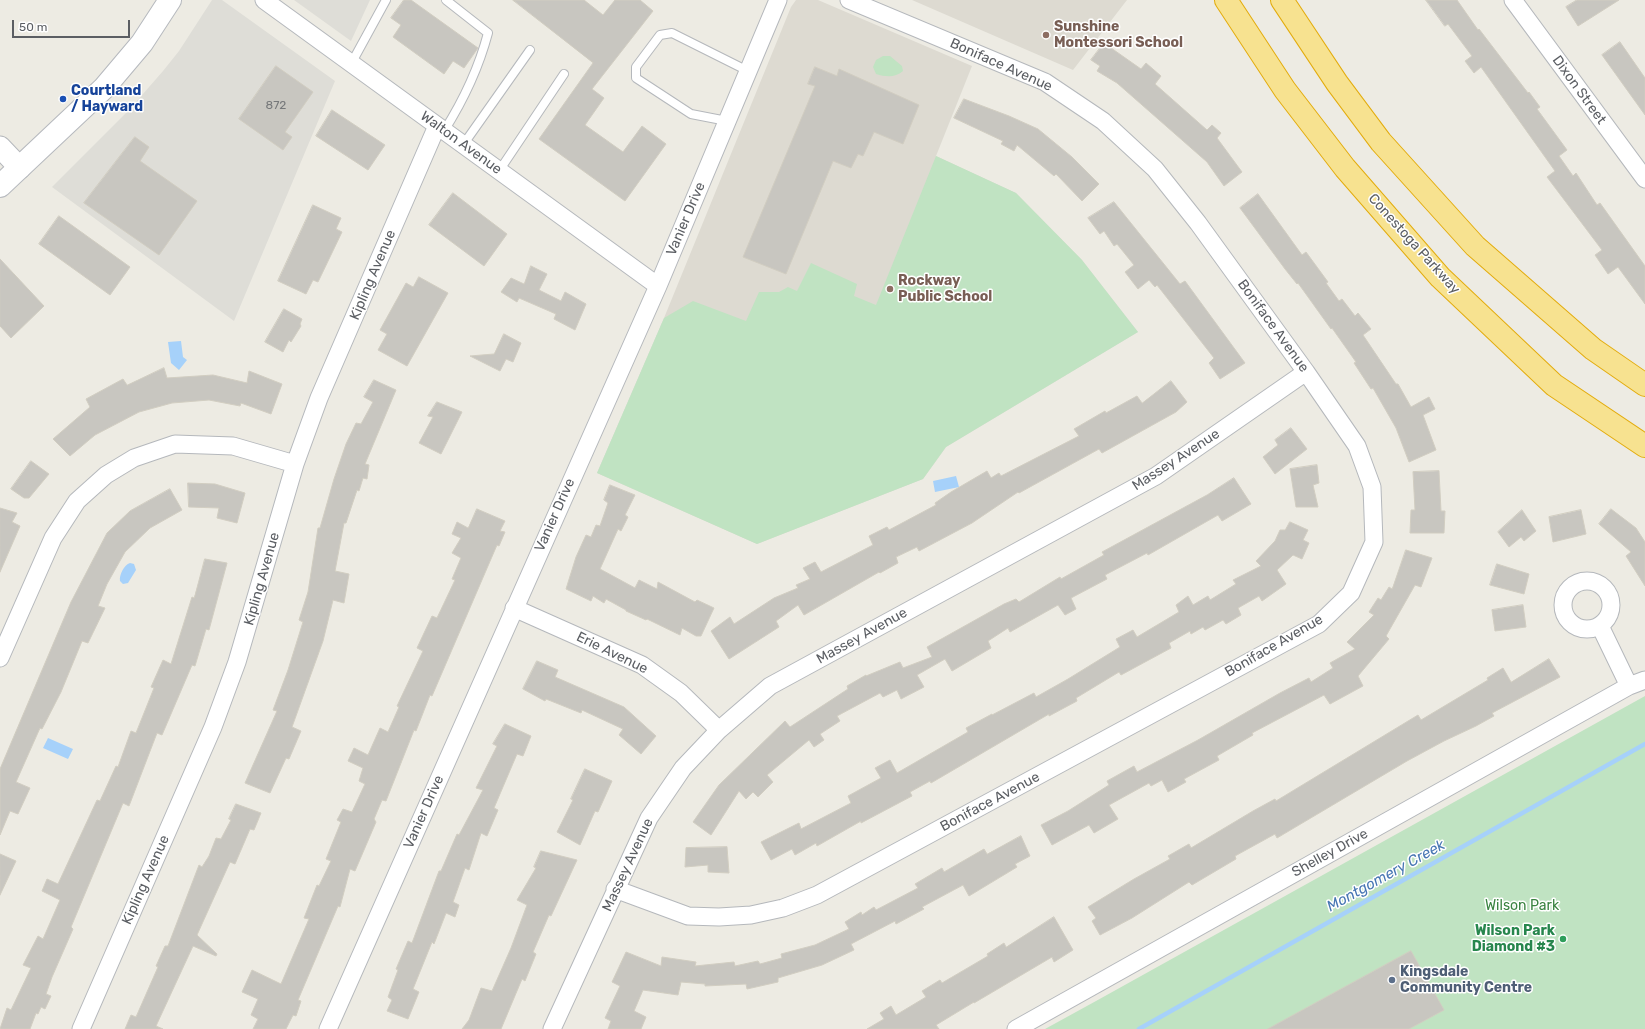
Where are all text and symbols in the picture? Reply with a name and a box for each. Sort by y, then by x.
scale bar [14,12,132,38]
place label: Sunshine Montessori School [1054,19,1183,52]
text: 50 m [19,20,47,34]
marker: Sunshine Montessori School [1041,30,1051,40]
street label: Boniface Avenue [947,35,1055,95]
street label: Dixon Street [1548,52,1610,128]
place label: Courtland / Hayward [71,83,143,116]
marker: Courtland / Hayward [58,94,68,104]
house number: 872 [266,99,286,113]
street label: Walton Avenue [417,108,505,178]
street label: Vanier Drive [663,180,709,258]
street label: Conestoga Parkway [1365,190,1463,298]
street label: Kipling Avenue [346,227,400,323]
place label: Rockway Public School [898,273,992,306]
street label: Boniface Avenue [1234,276,1312,376]
marker: Rockway Public School [885,284,895,294]
street label: Massey Avenue [1129,425,1223,495]
street label: Vanier Drive [531,476,579,554]
street label: Kipling Avenue [241,530,283,628]
street label: Massey Avenue [814,604,910,668]
street label: Boniface Avenue [1222,611,1326,681]
street label: Erie Avenue [573,628,651,678]
street label: Boniface Avenue [937,769,1043,835]
street label: Vanier Drive [400,773,448,851]
street label: Massey Avenue [599,816,657,914]
street label: Shelley Drive [1289,825,1371,881]
street label: Kipling Avenue [119,833,173,927]
water label: Montgomery Creek [1324,836,1448,916]
park label: Wilson Park [1485,898,1559,914]
place label: Wilson Park Diamond #3 [1472,923,1555,956]
marker: Wilson Park Diamond #3 [1558,934,1568,944]
place label: Kingsdale Community Centre [1400,964,1532,996]
marker: Kingsdale Community Centre [1387,975,1397,985]

